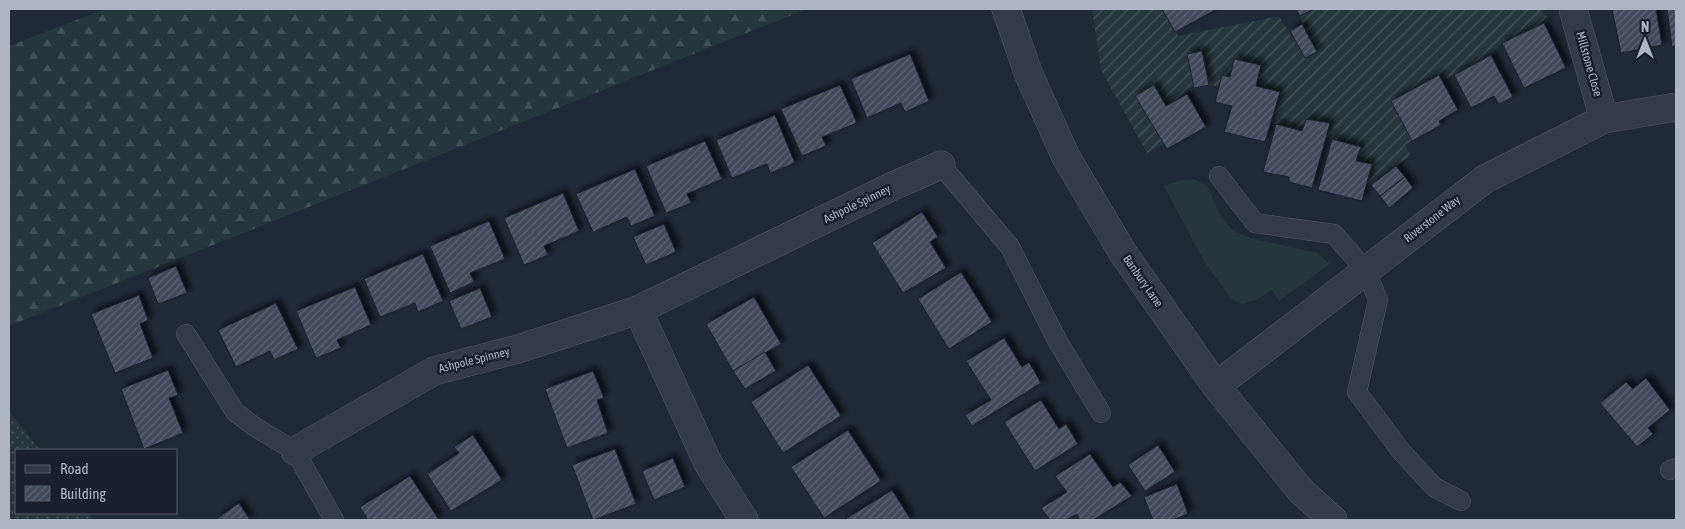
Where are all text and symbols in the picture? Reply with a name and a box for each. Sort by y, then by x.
north arrow [1620,15,1670,65]
text: N [1641,19,1649,35]
street label: Millstone Close [1573,30,1605,98]
street label: Ashpole Spinney [821,182,893,226]
street label: Riverstone Way [1401,193,1463,245]
street label: Banbury Lane [1120,252,1166,310]
street label: Ashpole Spinney [437,344,511,376]
legend [15,449,178,514]
text: Road [60,460,89,477]
text: Building [60,485,106,502]

